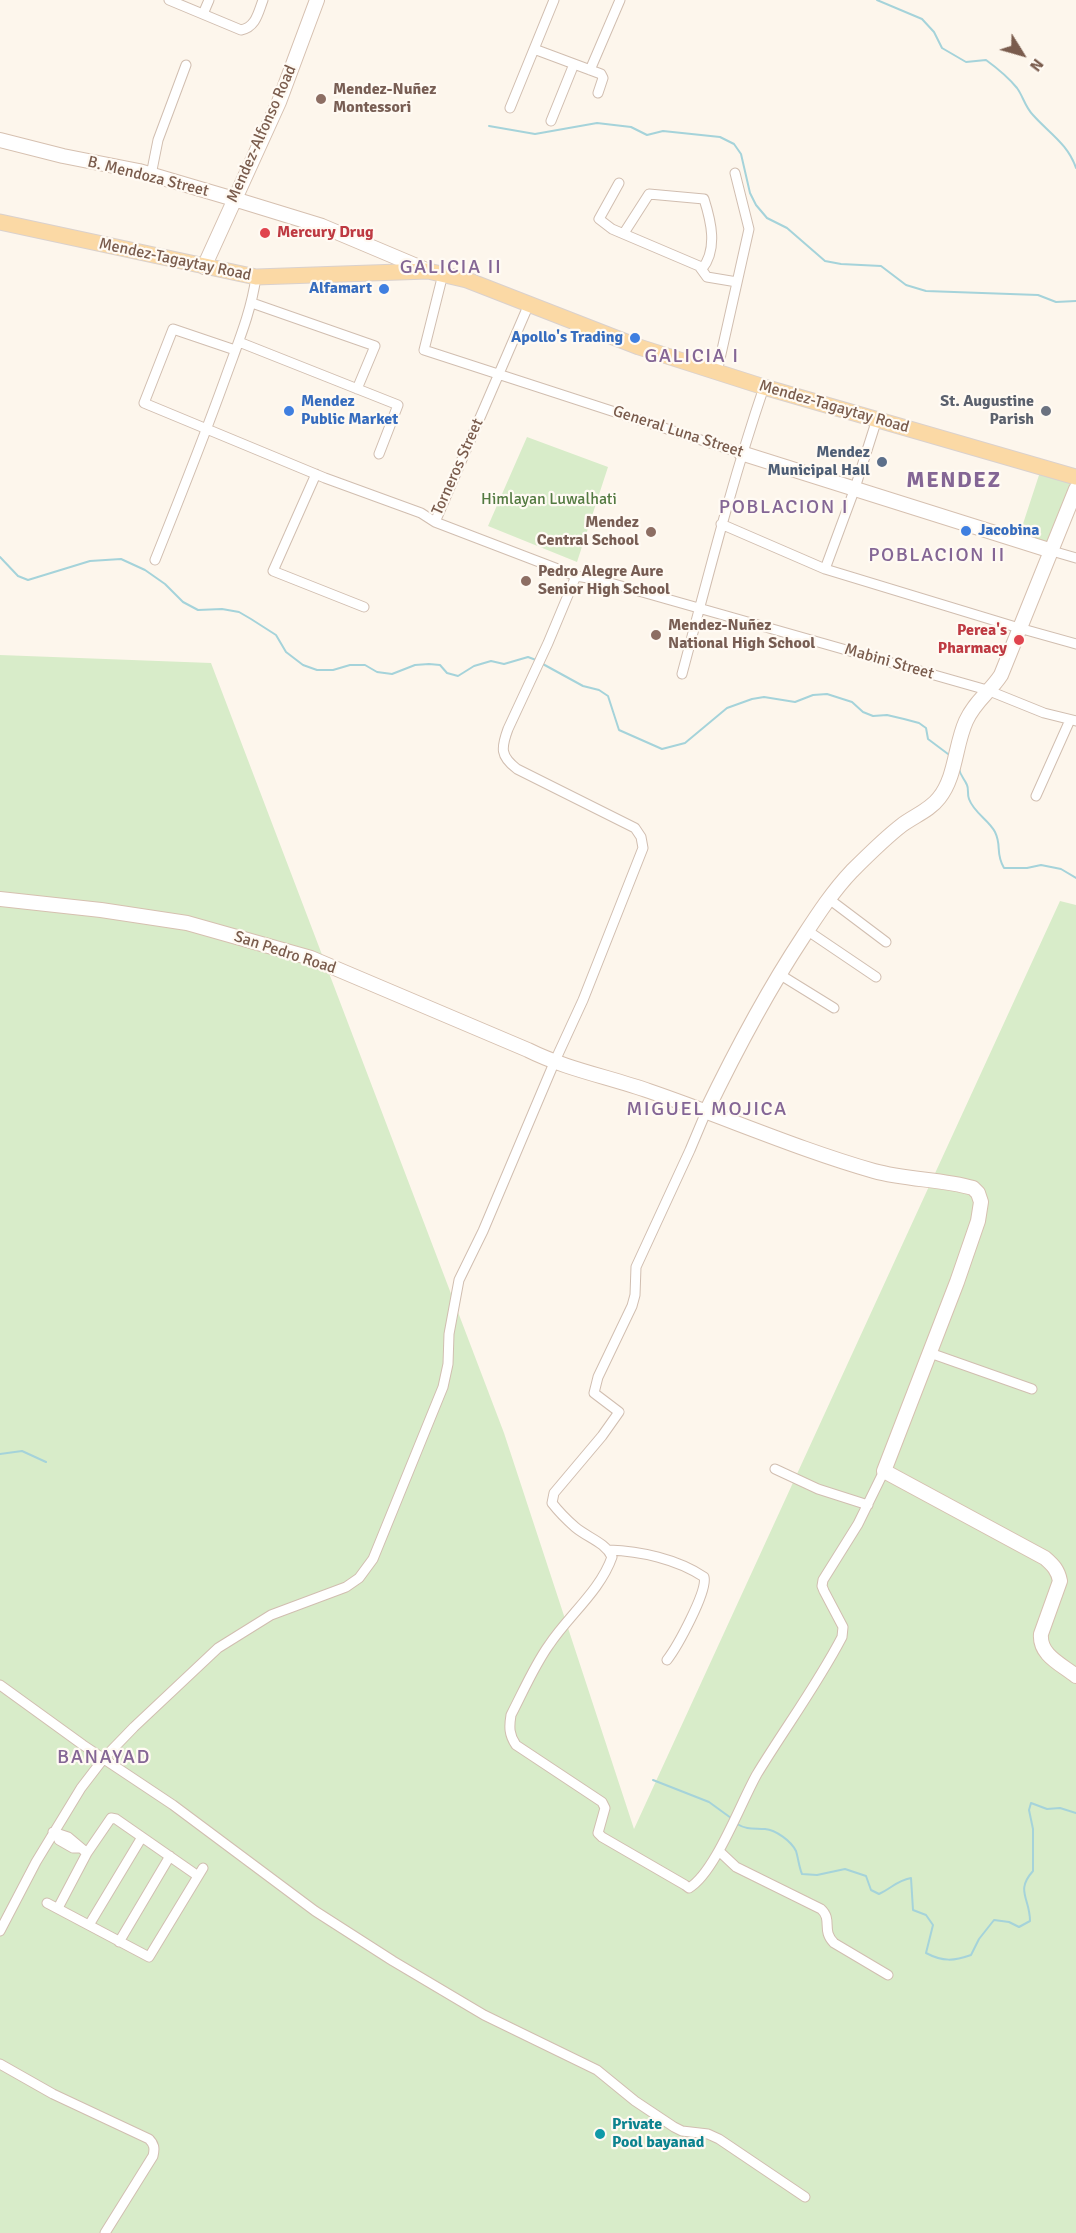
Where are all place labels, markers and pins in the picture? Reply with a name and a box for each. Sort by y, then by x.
place label: Mendez-Nuñez Montessori [333,80,436,118]
marker: Mendez-Nuñez Montessori [314,92,328,106]
place label: Mercury Drug [277,223,374,243]
marker: Mercury Drug [258,226,272,240]
place label: Alfamart [309,279,372,299]
marker: Alfamart [377,282,391,296]
place label: Apollo's Trading [511,328,623,348]
marker: Apollo's Trading [628,331,642,345]
place label: Mendez Public Market [301,392,398,430]
place label: St. Augustine Parish [940,392,1034,430]
marker: Mendez Public Market [282,404,296,418]
marker: St. Augustine Parish [1039,404,1053,418]
place label: Mendez Municipal Hall [767,443,870,481]
marker: Mendez Municipal Hall [875,455,889,469]
place label: Mendez Central School [537,513,639,551]
place label: Jacobina [978,521,1039,541]
marker: Jacobina [959,524,973,538]
marker: Mendez Central School [644,525,658,539]
place label: Pedro Alegre Aure Senior High School [538,562,670,600]
marker: Pedro Alegre Aure Senior High School [519,574,533,588]
place label: Mendez-Nuñez National High School [668,616,815,654]
place label: Perea's Pharmacy [938,621,1007,659]
marker: Mendez-Nuñez National High School [649,628,663,642]
marker: Perea's Pharmacy [1012,633,1026,647]
place label: Private Pool bayanad [612,2115,704,2153]
marker: Private Pool bayanad [593,2127,607,2141]

